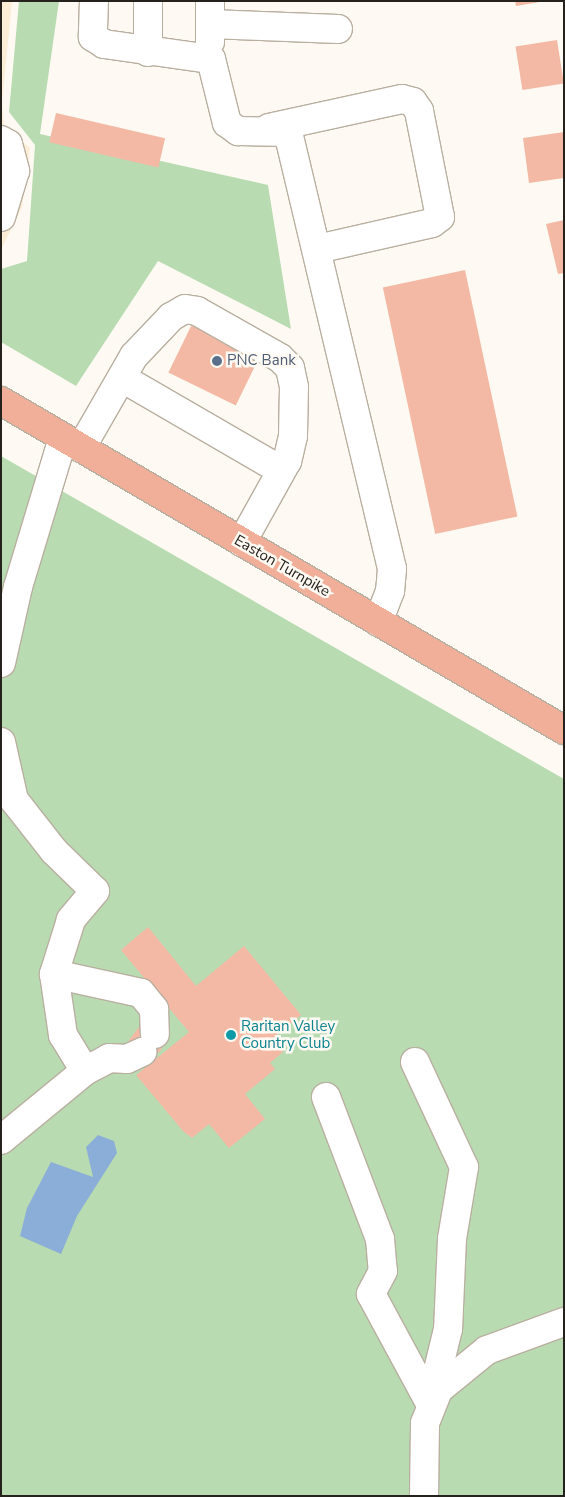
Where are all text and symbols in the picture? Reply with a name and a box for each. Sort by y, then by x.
place label: PNC Bank [227,352,296,370]
marker: PNC Bank [211,355,223,367]
street label: Easton Turnpike [231,531,333,601]
place label: Raritan Valley Country Club [241,1017,335,1052]
marker: Raritan Valley Country Club [225,1029,237,1041]

